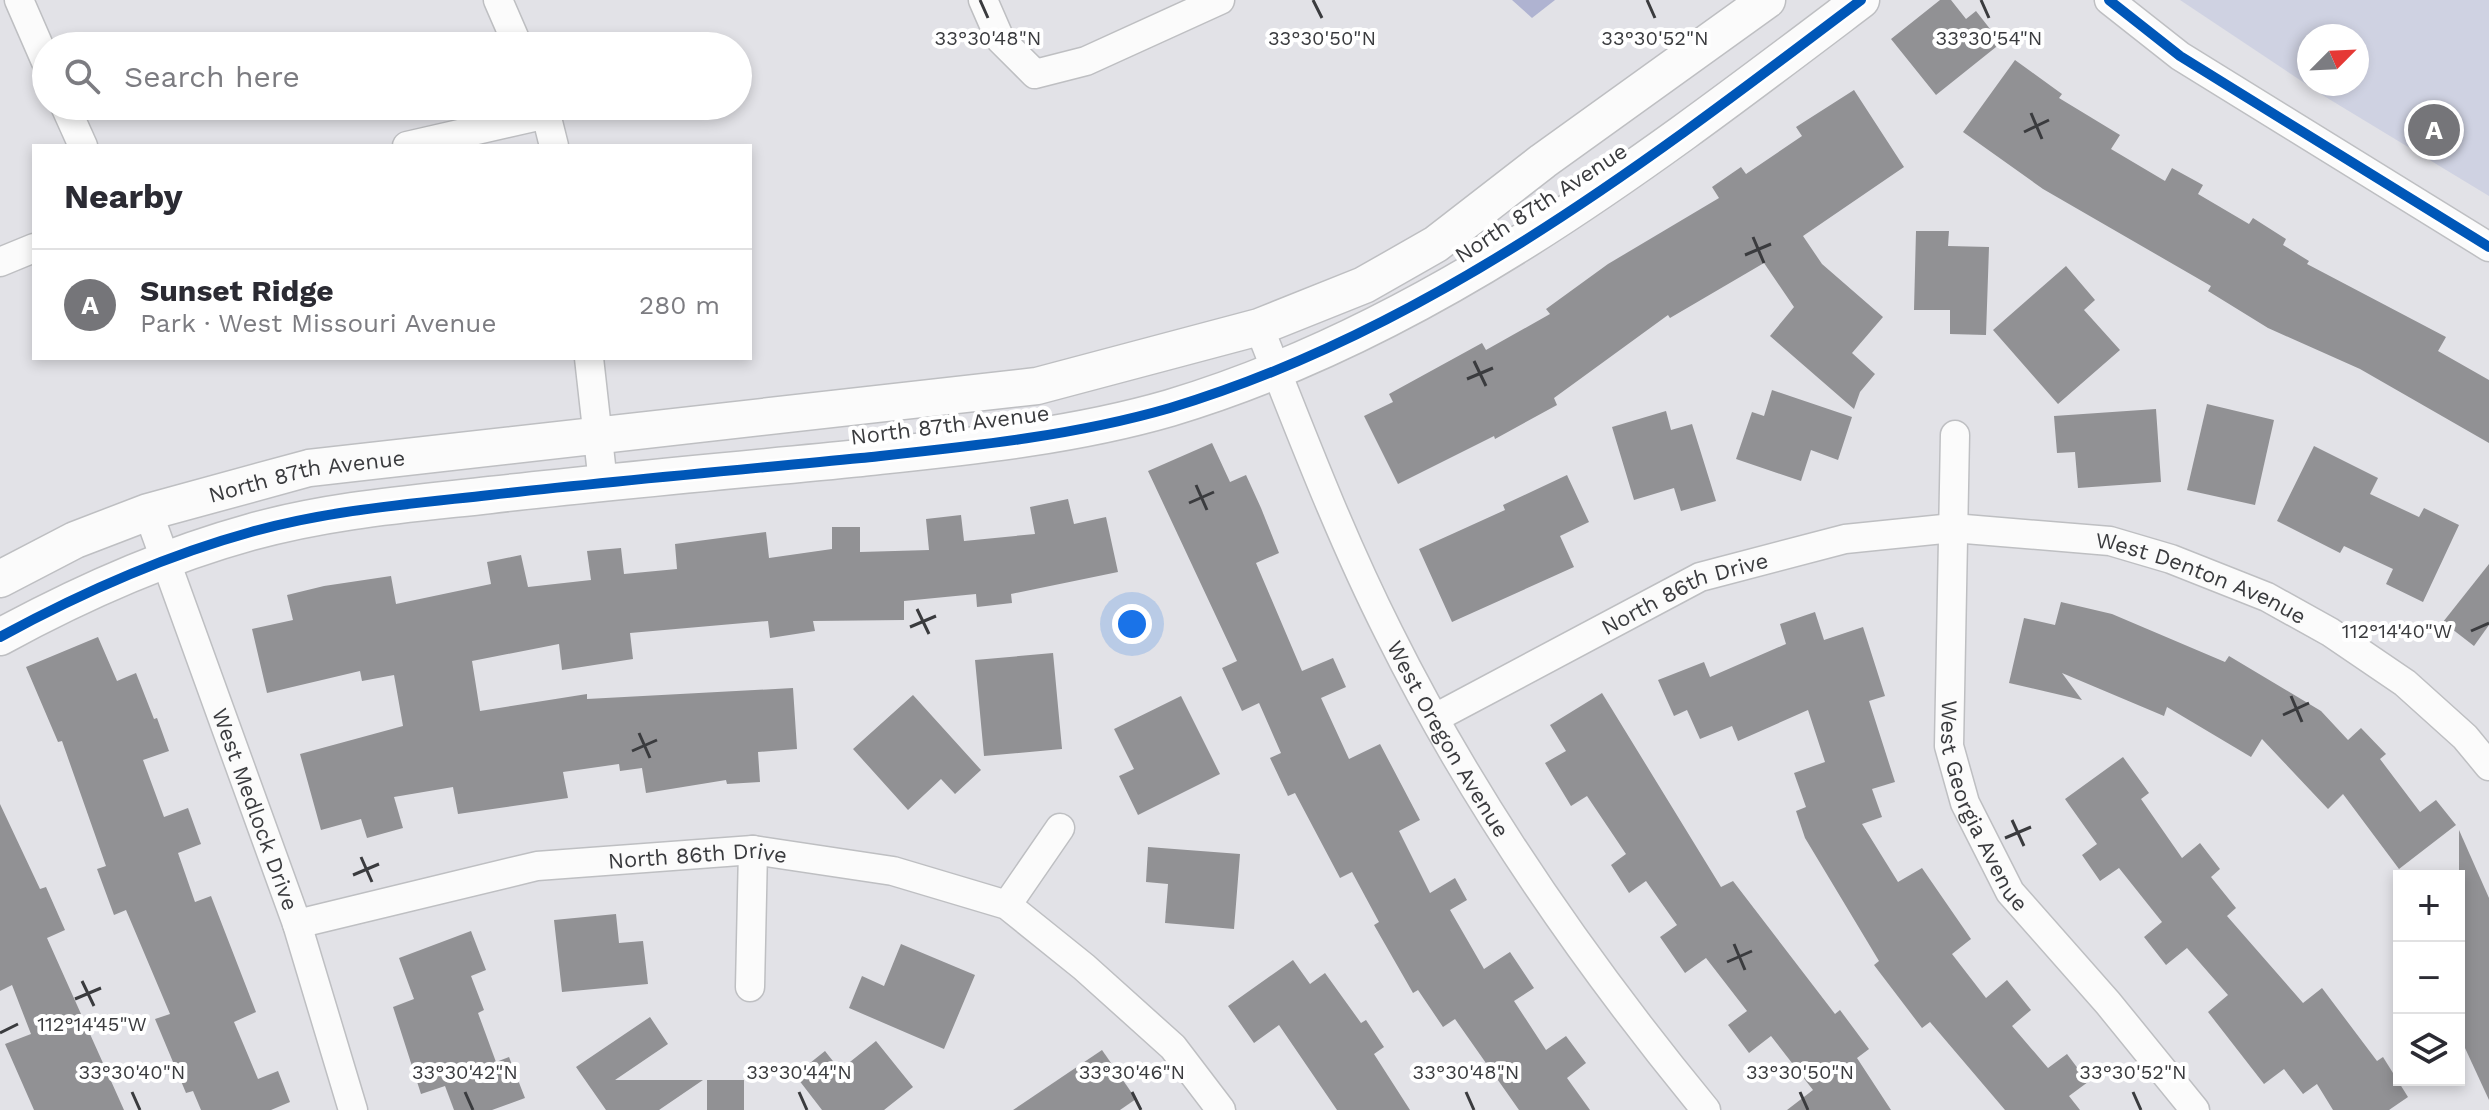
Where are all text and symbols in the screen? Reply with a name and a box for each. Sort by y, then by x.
north arrow [2297,24,2369,96]
text: 33°30'48"N [935,26,1041,50]
text: 33°30'50"N [1268,26,1376,50]
text: 33°30'52"N [1601,26,1709,50]
text: 33°30'54"N [1936,26,2042,50]
search box [32,32,752,120]
icon: search [60,54,104,98]
text: Search here [124,59,300,94]
pin: A [2408,100,2460,160]
street label: North 87th Avenue [1450,138,1632,268]
text: Nearby [64,176,183,216]
text: Sunset Ridge [140,273,334,308]
text: A [81,290,99,320]
text: 280 m [639,290,720,320]
text: Park · West Missouri Avenue [140,308,496,338]
street label: North 87th Avenue [849,400,1051,450]
street label: North 87th Avenue [206,445,406,507]
street label: West Denton Avenue [2095,527,2311,629]
street label: North 86th Drive [1597,547,1771,640]
your location [1112,604,1152,644]
text: 112°14'40"W [2342,619,2452,643]
street label: West Oregon Avenue [1382,637,1515,842]
street label: West Georgia Avenue [1937,700,2033,916]
street label: West Medlock Drive [207,705,303,914]
street label: North 86th Drive [607,837,789,873]
map controls [2393,870,2465,1086]
button: + [2393,870,2465,942]
button: − [2393,942,2465,1014]
text: 112°14'45"W [37,1012,147,1036]
button: layers [2393,1014,2465,1086]
text: 33°30'40"N [79,1060,185,1084]
text: 33°30'42"N [412,1060,518,1084]
text: 33°30'44"N [746,1060,852,1084]
text: 33°30'46"N [1079,1060,1185,1084]
text: 33°30'48"N [1413,1060,1519,1084]
text: 33°30'50"N [1746,1060,1854,1084]
text: 33°30'52"N [2079,1060,2187,1084]

